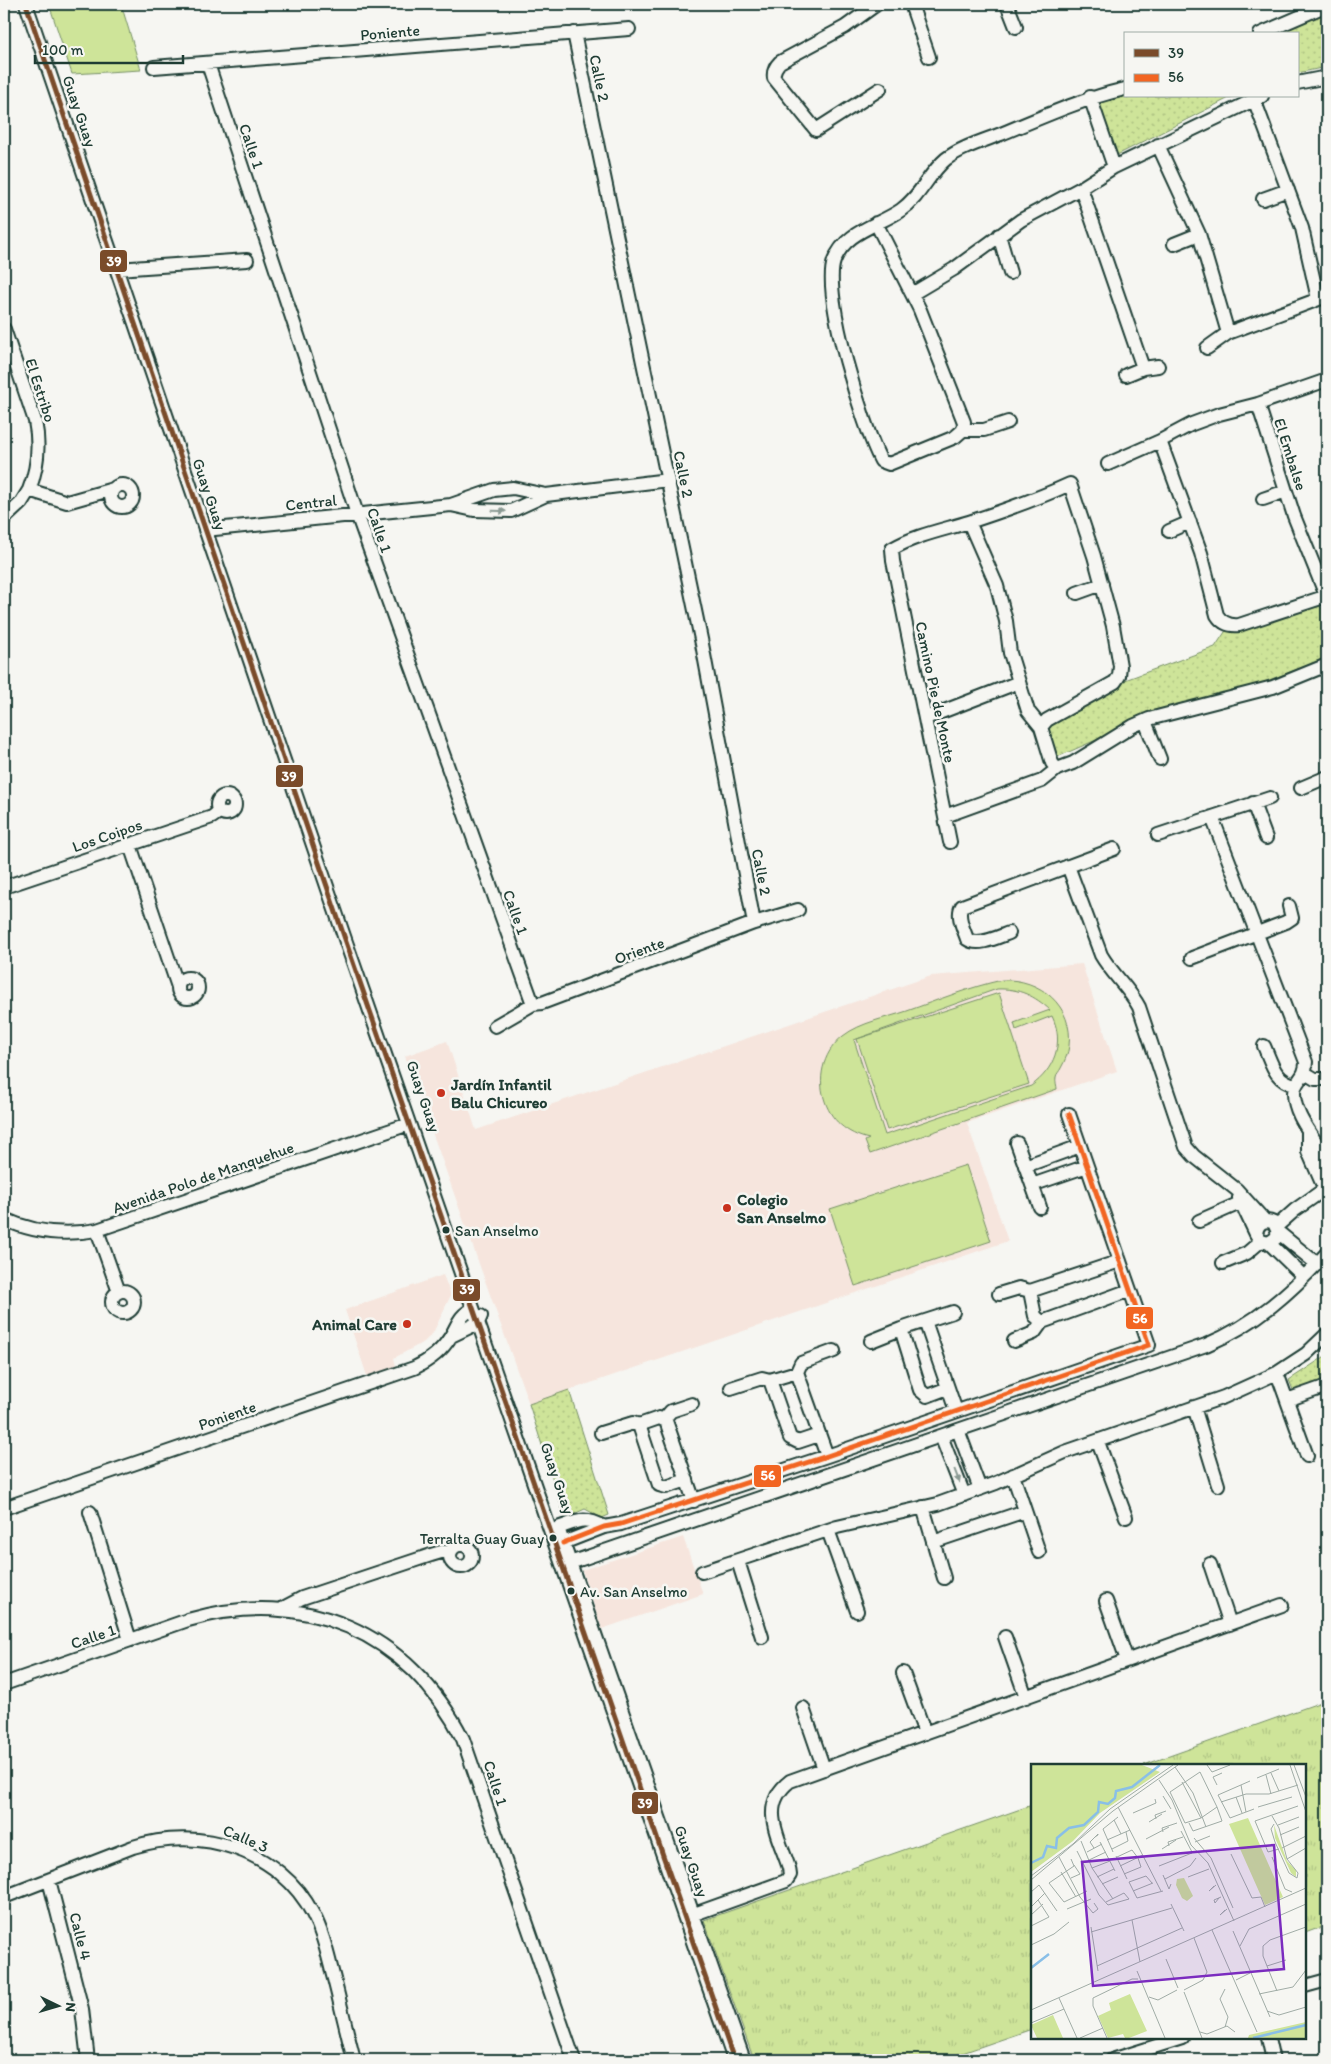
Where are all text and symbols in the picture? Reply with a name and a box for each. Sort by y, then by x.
street label: Poniente [359,20,421,45]
scale bar [35,32,182,64]
legend [1124,32,1298,98]
text: 100 m [42,41,84,59]
text: 39 [1168,44,1184,62]
street label: Calle 2 [585,53,614,104]
text: 56 [1168,68,1184,86]
street label: Guay Guay [58,73,101,150]
street label: Calle 1 [235,121,268,172]
line badge: 39 [99,249,128,273]
text: 39 [107,253,121,270]
street label: El Estribo [21,356,60,424]
street label: El Embalse [1270,416,1311,493]
street label: Calle 2 [669,449,698,500]
street label: Guay Guay [188,456,231,533]
street label: Central [284,490,338,515]
street label: Calle 1 [363,505,396,556]
one-way arrow [491,507,507,515]
street label: Camino Pie de Monte [911,620,960,764]
line badge: 39 [275,764,304,788]
text: 39 [282,768,296,785]
street label: Los Coipos [70,815,145,856]
street label: Calle 2 [748,847,775,898]
street label: Calle 1 [499,887,533,938]
street label: Oriente [612,933,667,968]
street label: Guay Guay [402,1058,445,1135]
place label: Jardín Infantil Balu Chicureo [450,1075,552,1112]
marker: Jardín Infantil Balu Chicureo [435,1087,447,1099]
street label: Avenida Polo de Manquehue [110,1137,296,1217]
place label: Colegio San Anselmo [737,1190,826,1227]
marker: Colegio San Anselmo [721,1202,733,1214]
place label: San Anselmo [455,1222,539,1240]
marker: San Anselmo [441,1225,451,1235]
line badge: 39 [452,1278,481,1302]
text: 39 [460,1281,474,1298]
line badge: 56 [1125,1306,1154,1330]
text: 56 [1133,1310,1148,1327]
place label: Animal Care [311,1315,397,1334]
marker: Animal Care [401,1318,413,1330]
street label: Poniente [196,1397,259,1434]
street label: Guay Guay [536,1440,579,1517]
line badge: 56 [753,1464,782,1488]
text: 56 [761,1467,776,1484]
one-way arrow [953,1469,961,1484]
place label: Terralta Guay Guay [420,1530,544,1548]
marker: Terralta Guay Guay [548,1533,558,1543]
place label: Av. San Anselmo [580,1583,687,1601]
marker: Av. San Anselmo [566,1586,576,1596]
street label: Calle 1 [68,1620,119,1653]
street label: Calle 1 [479,1758,512,1809]
inset map [1031,1764,1306,2039]
line badge: 39 [631,1791,659,1815]
text: 39 [638,1795,652,1812]
street label: Calle 3 [220,1820,272,1857]
street label: Guay Guay [670,1823,713,1900]
street label: Calle 4 [65,1910,96,1962]
north arrow [32,1982,82,2032]
text: N [62,2002,79,2013]

